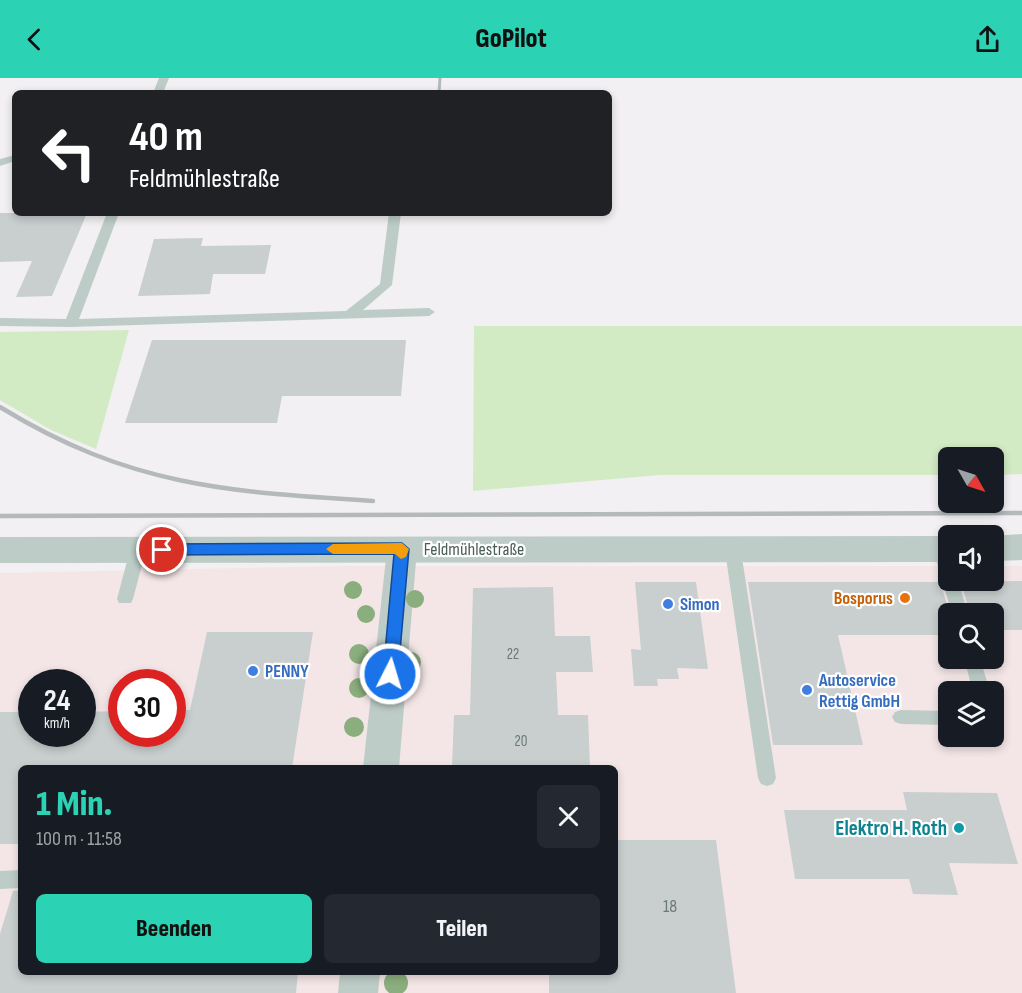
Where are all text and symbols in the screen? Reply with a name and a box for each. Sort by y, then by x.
icon: back [18,23,51,56]
text: GoPilot [475,23,547,55]
icon: share [971,23,1004,56]
text: 40 m [129,112,203,163]
icon: left [30,114,108,192]
text: Feldmühlestraße [129,163,280,195]
north arrow [938,447,1004,513]
map controls [938,447,1004,747]
pin [136,524,187,575]
button: sound [938,525,1004,591]
icon: arrive [145,533,178,566]
street label: Feldmühlestraße [424,539,524,560]
place label: Bosporus [834,588,893,609]
marker: Bosporus [898,591,912,605]
place label: Simon [680,594,720,615]
marker: Simon [661,597,675,611]
button: search [938,603,1004,669]
position arrow [358,642,422,706]
house number: 22 [507,645,519,664]
place label: PENNY [265,661,309,682]
marker: PENNY [246,664,260,678]
speed limit sign: 30 [108,669,186,747]
place label: Autoservice Rettig GmbH [818,670,900,712]
button: layers [938,681,1004,747]
text: 24 [44,683,70,719]
marker: Autoservice Rettig GmbH [800,683,814,697]
text: km/h [44,714,70,733]
house number: 20 [515,732,527,751]
text: 1 Min. [36,783,112,826]
button: close [537,785,600,848]
place label: Elektro H. Roth [835,816,947,841]
marker: Elektro H. Roth [952,821,966,835]
text: 100 m · 11:58 [36,827,122,851]
button: Beenden [36,894,312,963]
button: Teilen [324,894,600,963]
house number: 18 [663,896,677,917]

